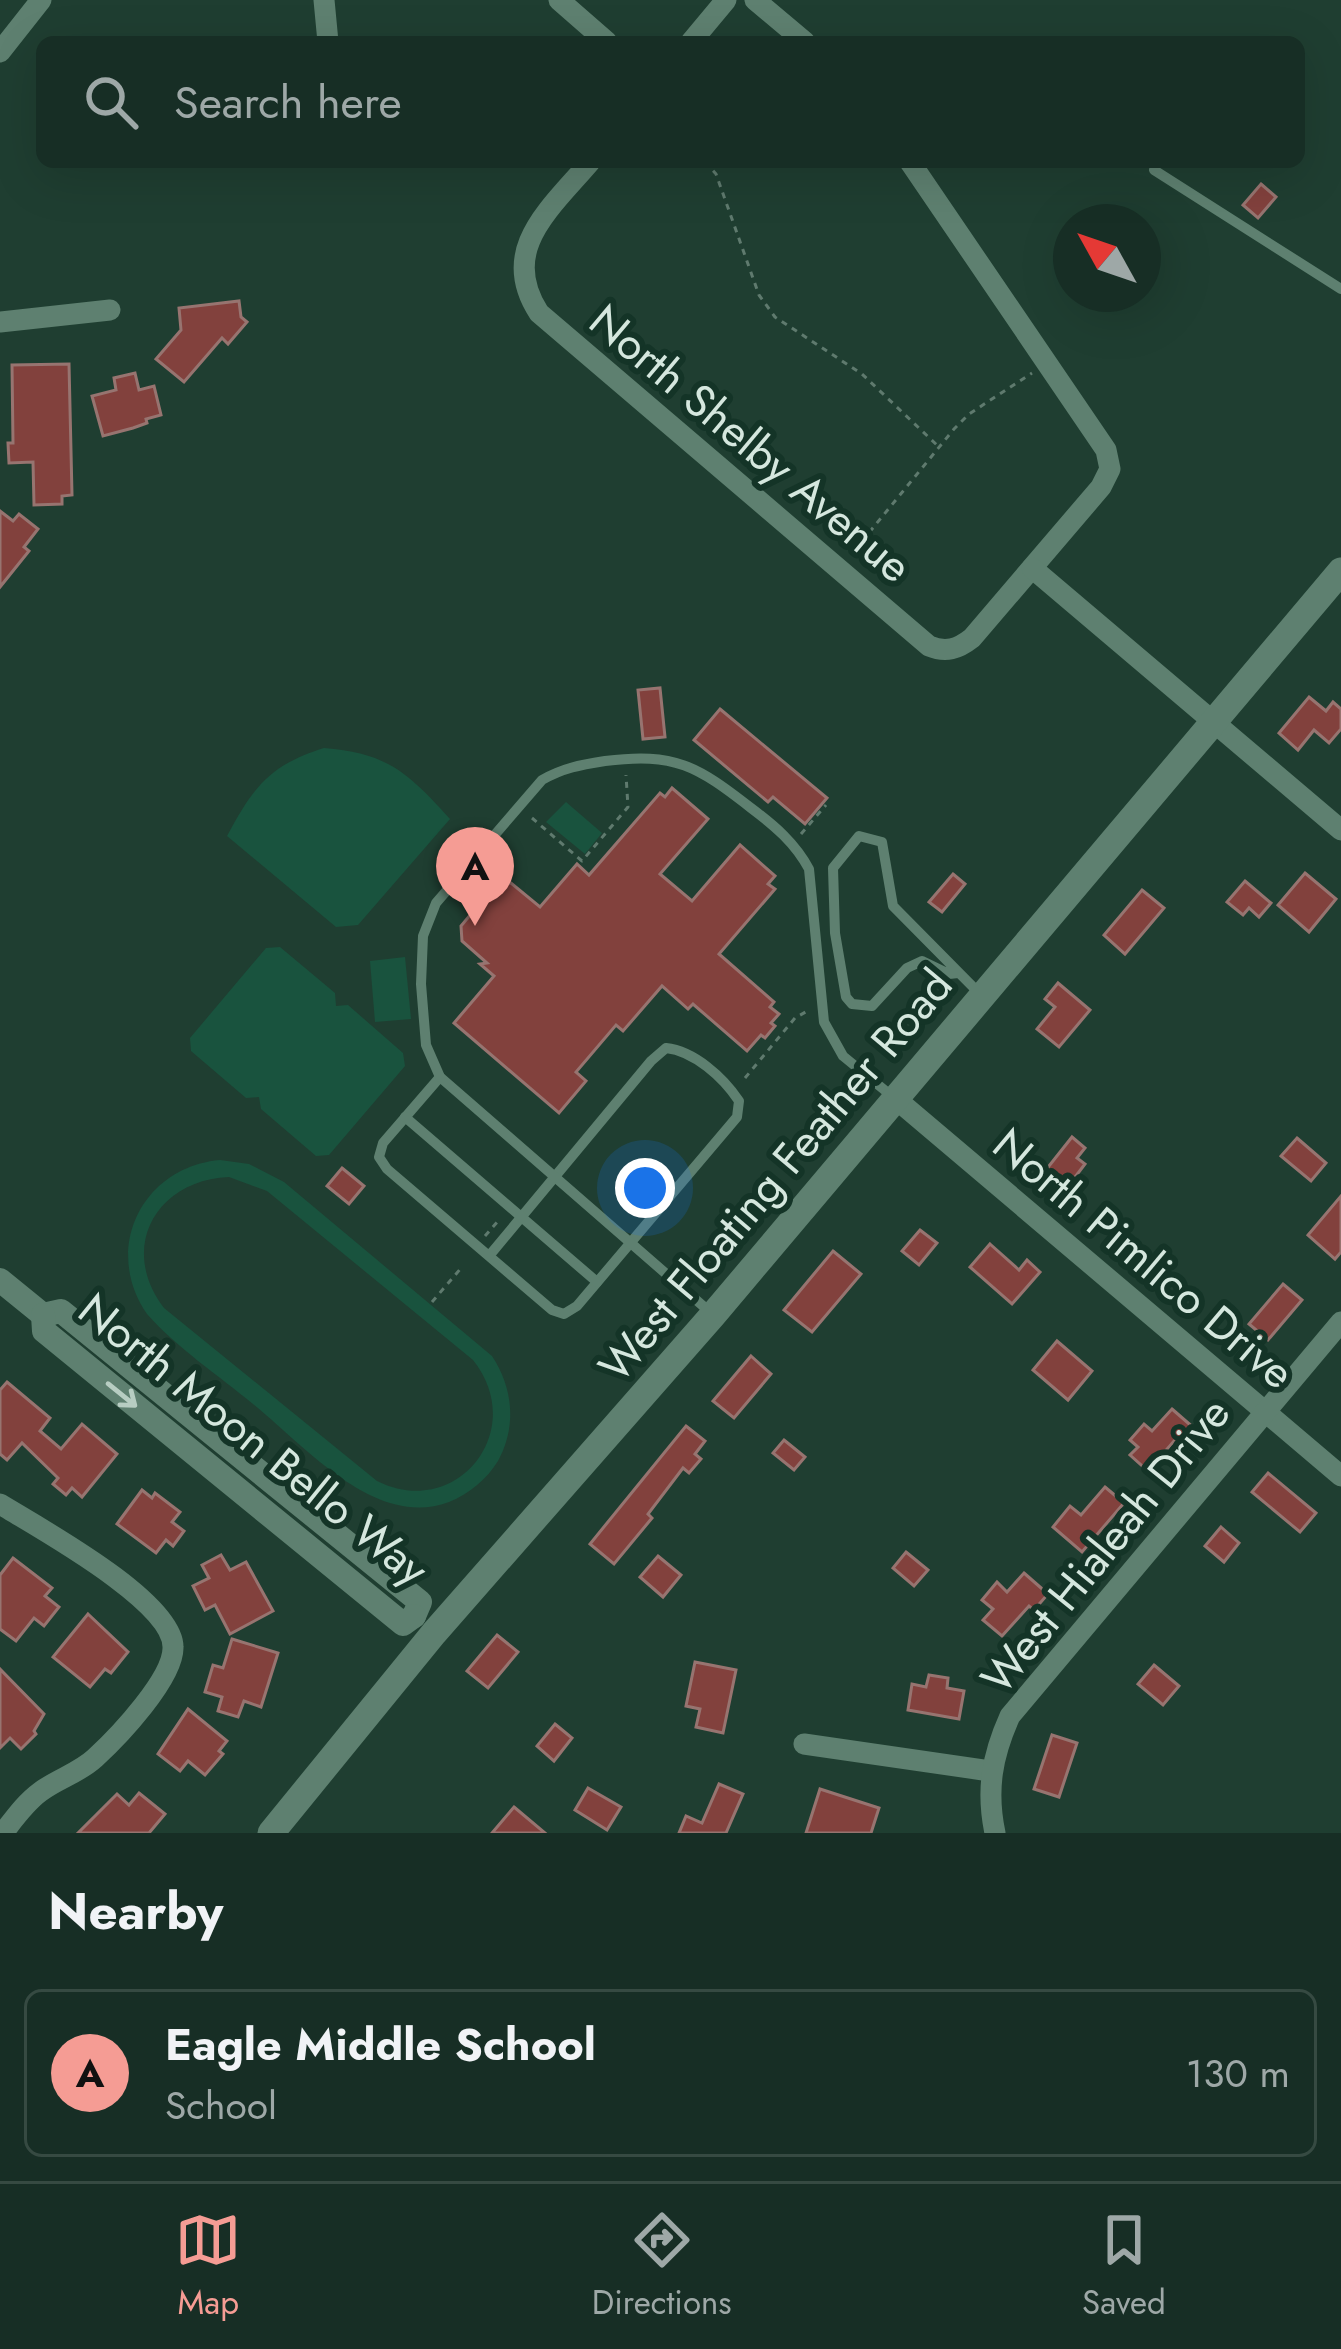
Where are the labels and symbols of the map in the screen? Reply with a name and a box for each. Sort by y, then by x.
north arrow [1053,204,1161,312]
street label: North Shelby Avenue [575,289,926,598]
pin: A [436,827,514,926]
street label: West Floating Feather Road [583,955,968,1396]
street label: North Pimlico Drive [979,1113,1309,1404]
your location [615,1158,675,1218]
street label: North Moon Bello Way [65,1278,443,1601]
one-way arrow [106,1381,137,1408]
street label: West Hialeah Drive [965,1383,1245,1707]

